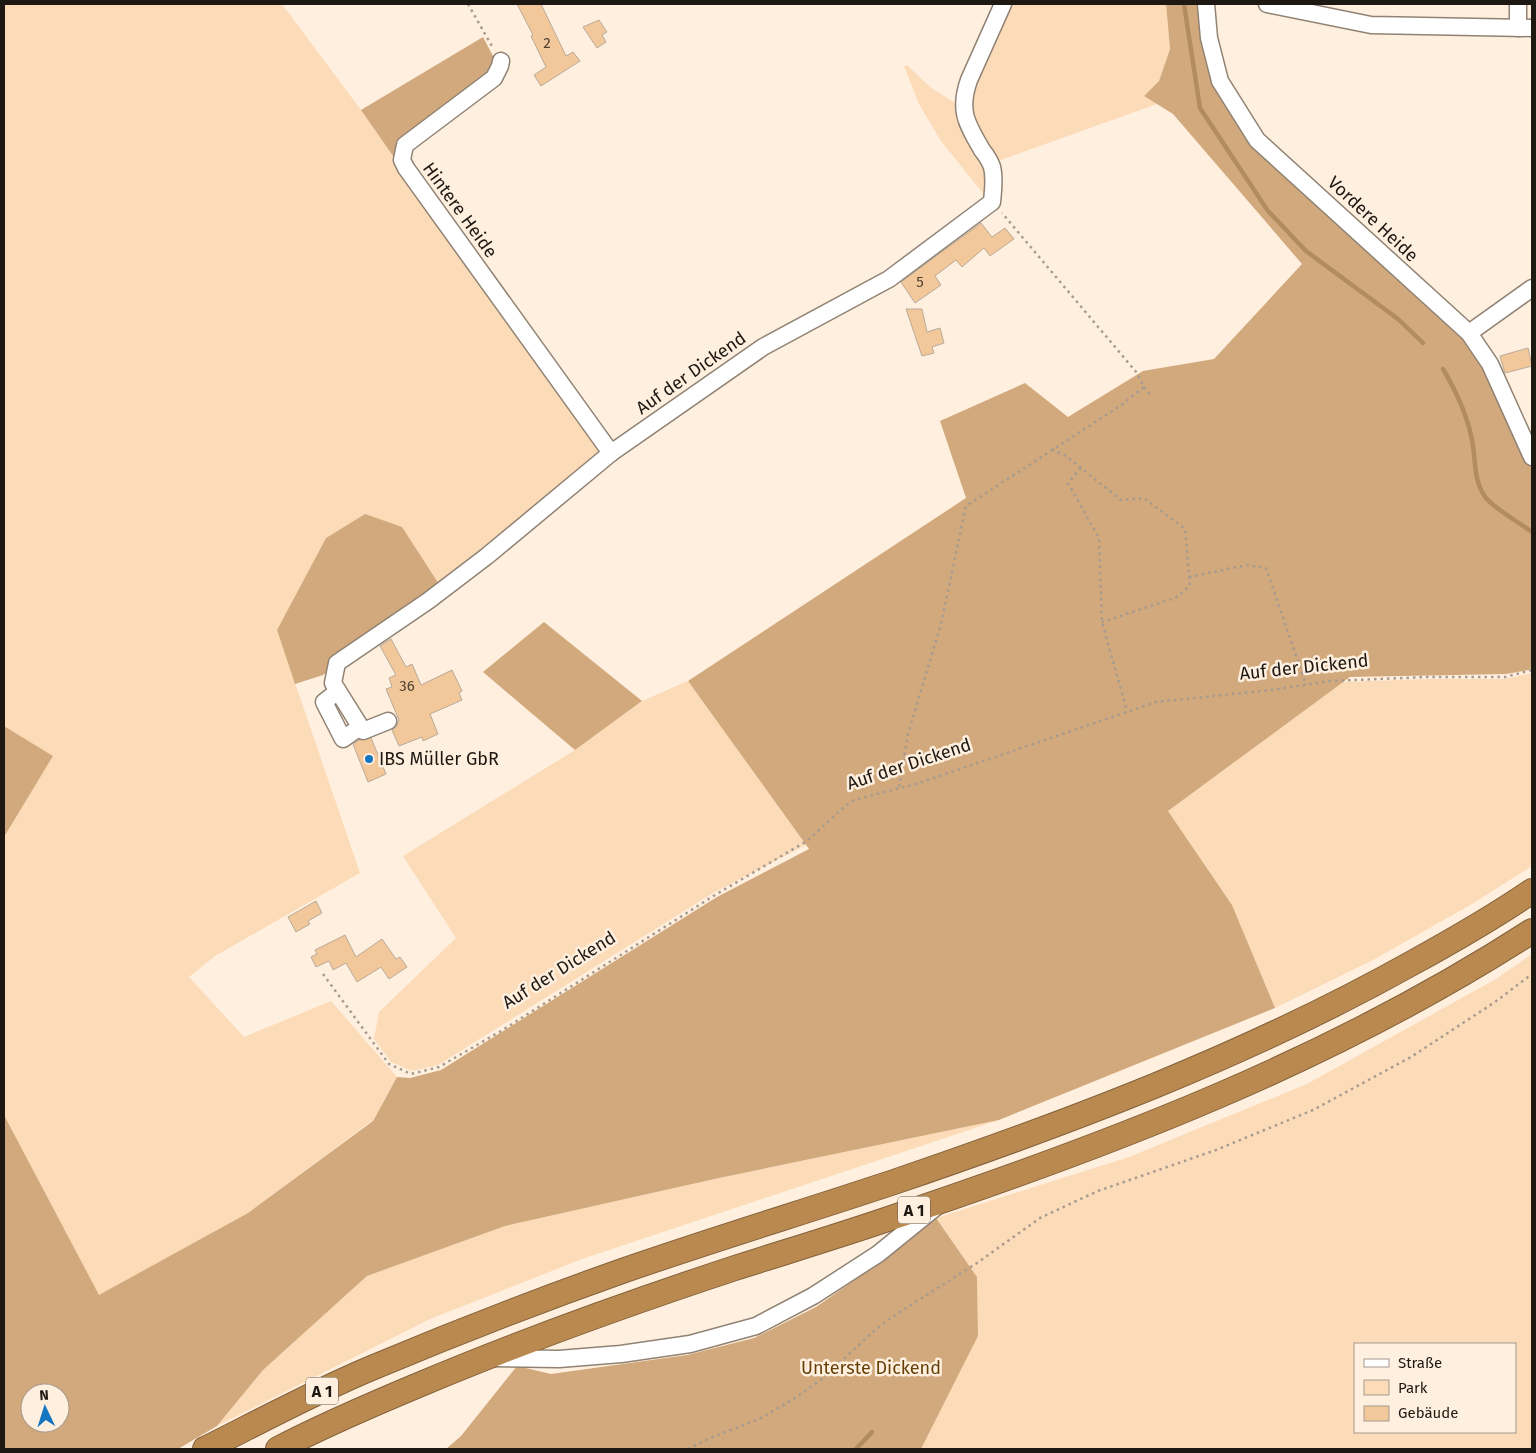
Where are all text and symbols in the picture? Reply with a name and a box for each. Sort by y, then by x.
house number: 2 [543,34,551,52]
street label: Hintere Heide [418,158,502,262]
street label: Vordere Heide [1323,171,1423,267]
house number: 5 [916,273,924,291]
street label: Auf der Dickend [632,327,750,419]
street label: Auf der Dickend [1239,649,1369,685]
house number: 36 [399,677,415,695]
street label: Auf der Dickend [844,734,974,794]
place label: IBS Müller GbR [379,748,499,770]
marker: IBS Müller GbR [363,753,375,765]
street label: Auf der Dickend [498,926,620,1014]
road number: A 1 [898,1196,930,1224]
legend [1354,1343,1516,1433]
text: Straße [1398,1354,1442,1372]
park label: Unterste Dickend [801,1357,941,1379]
road number: A 1 [306,1378,338,1404]
text: Park [1398,1379,1428,1397]
north arrow [20,1383,70,1433]
text: N [39,1387,49,1404]
text: Gebäude [1398,1404,1458,1422]

